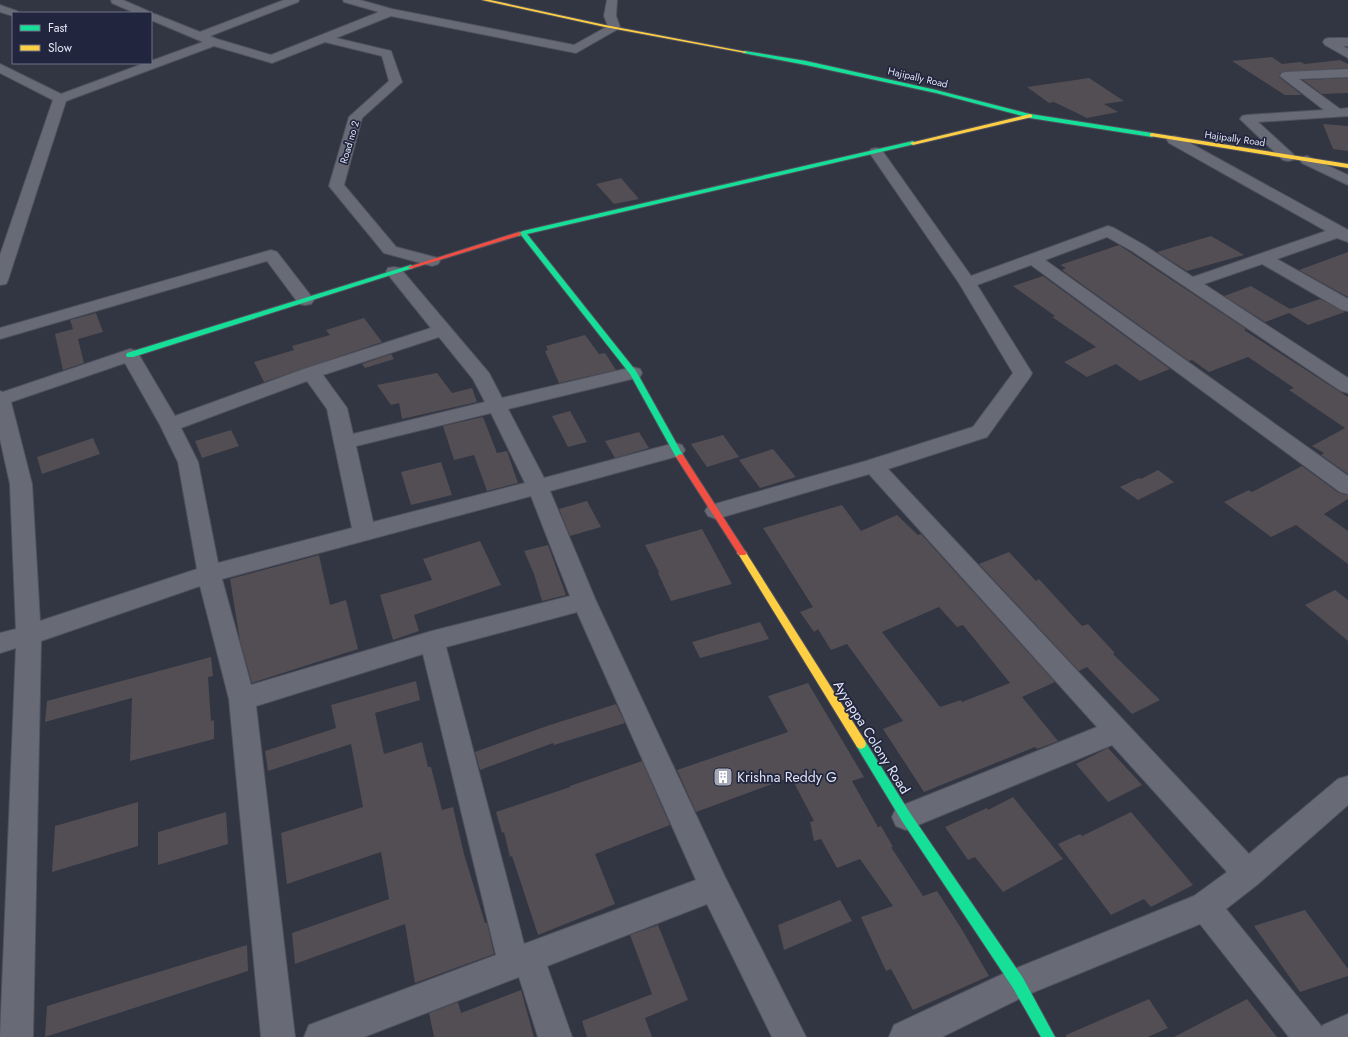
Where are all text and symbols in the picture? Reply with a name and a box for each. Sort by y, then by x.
legend [12,12,152,64]
text: Fast [48,19,67,37]
text: Slow [48,39,73,57]
street label: Hajipally Road [886,63,949,92]
street label: Road no 2 [336,119,363,165]
street label: Hajipally Road [1204,127,1266,150]
street label: Ayyappa Colony Road [829,676,915,798]
building icon: Krishna Reddy G [712,766,734,788]
place label: Krishna Reddy G [737,767,837,787]

